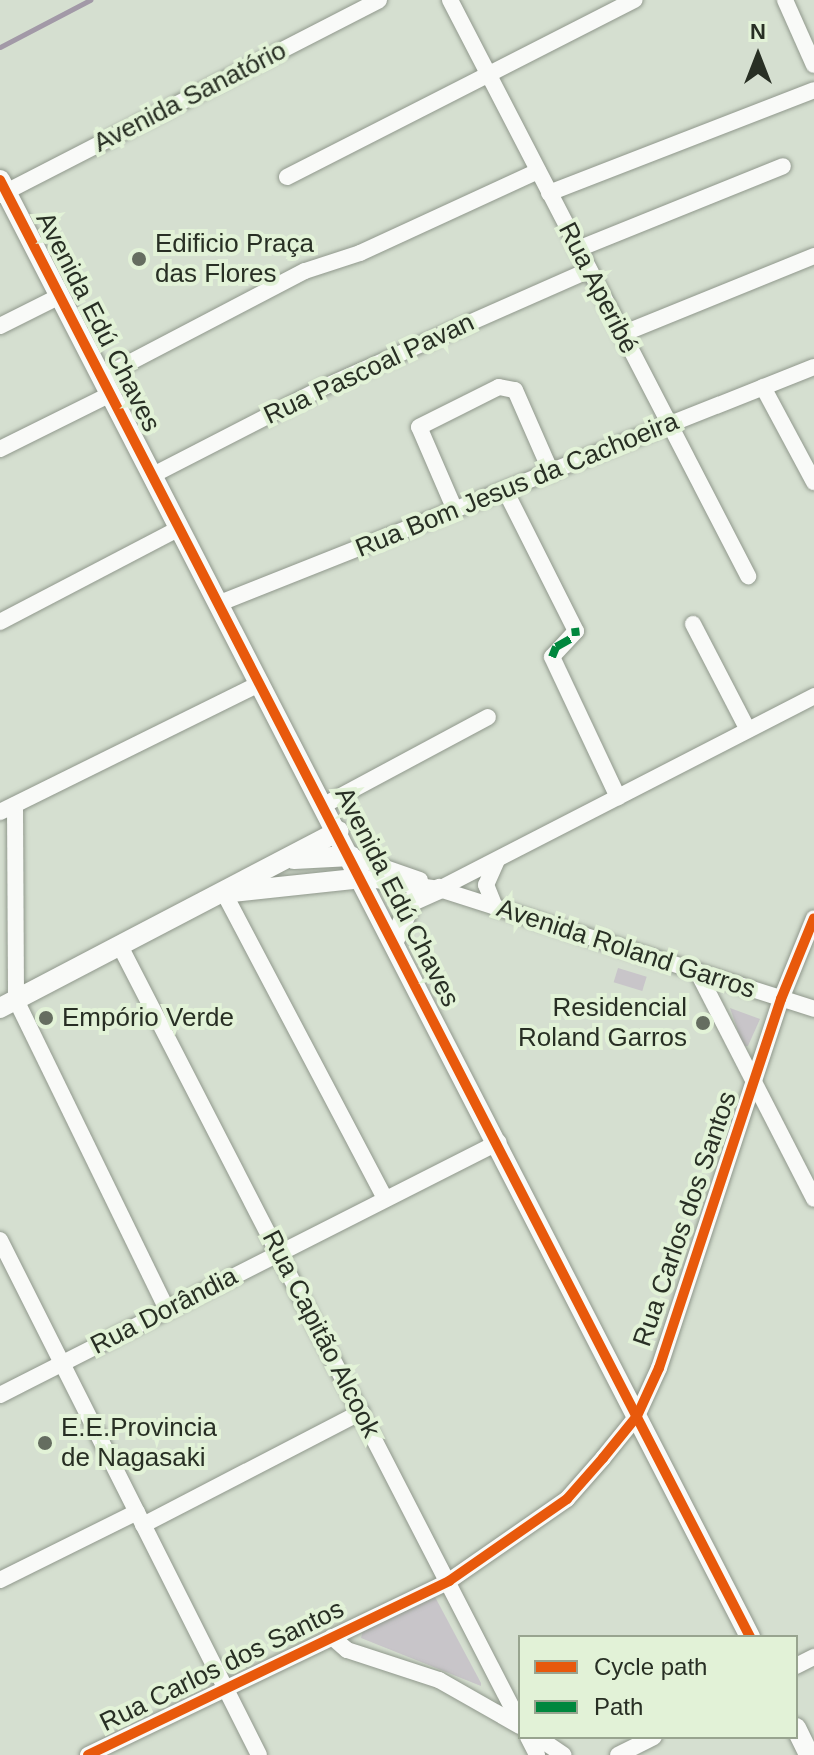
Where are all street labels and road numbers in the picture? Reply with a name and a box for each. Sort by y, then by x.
street label: Avenida Sanatório [88,35,292,159]
street label: Avenida Edú Chaves [29,207,167,437]
street label: Rua Aperibé [551,217,645,359]
street label: Rua Pascoal Pavan [259,307,479,431]
street label: Rua Bom Jesus da Cachoeira [351,406,683,564]
street label: Avenida Edú Chaves [328,782,466,1012]
street label: Avenida Roland Garros [493,892,759,1006]
street label: Rua Carlos dos Santos [627,1088,743,1350]
street label: Rua Capitão Alcook [255,1225,387,1443]
street label: Rua Dorândia [85,1261,243,1361]
street label: Rua Carlos dos Santos [95,1593,349,1739]

